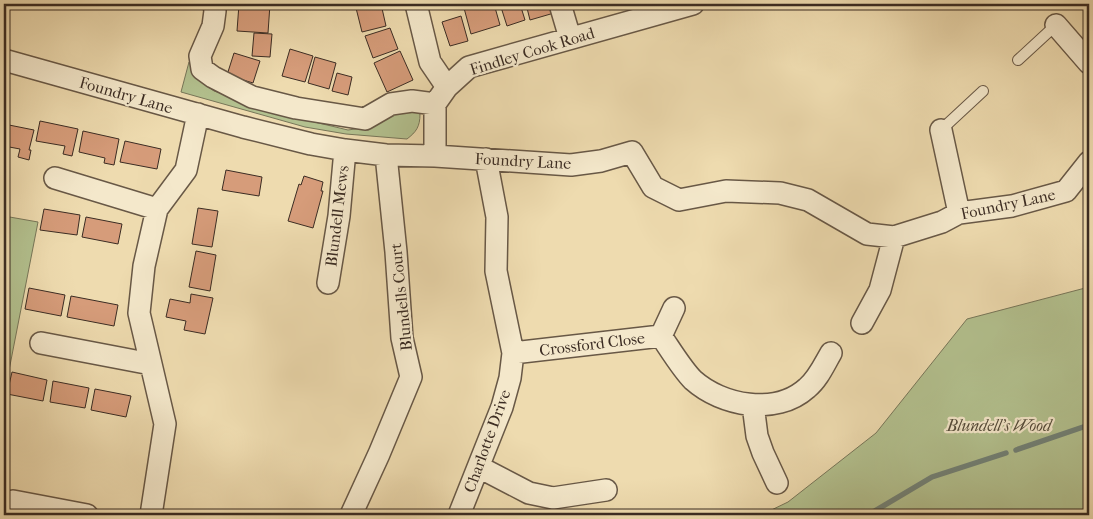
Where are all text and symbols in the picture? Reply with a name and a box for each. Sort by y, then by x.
street label: Findley Cook Road [467,23,597,79]
street label: Foundry Lane [77,73,175,117]
street label: Foundry Lane [474,149,572,173]
street label: Blundell Mews [321,164,353,268]
street label: Foundry Lane [959,185,1057,223]
street label: Blundells Court [386,242,416,352]
street label: Crossford Close [538,328,646,360]
street label: Charlotte Drive [460,387,514,495]
park label: Blundell's Wood [946,416,1053,435]

